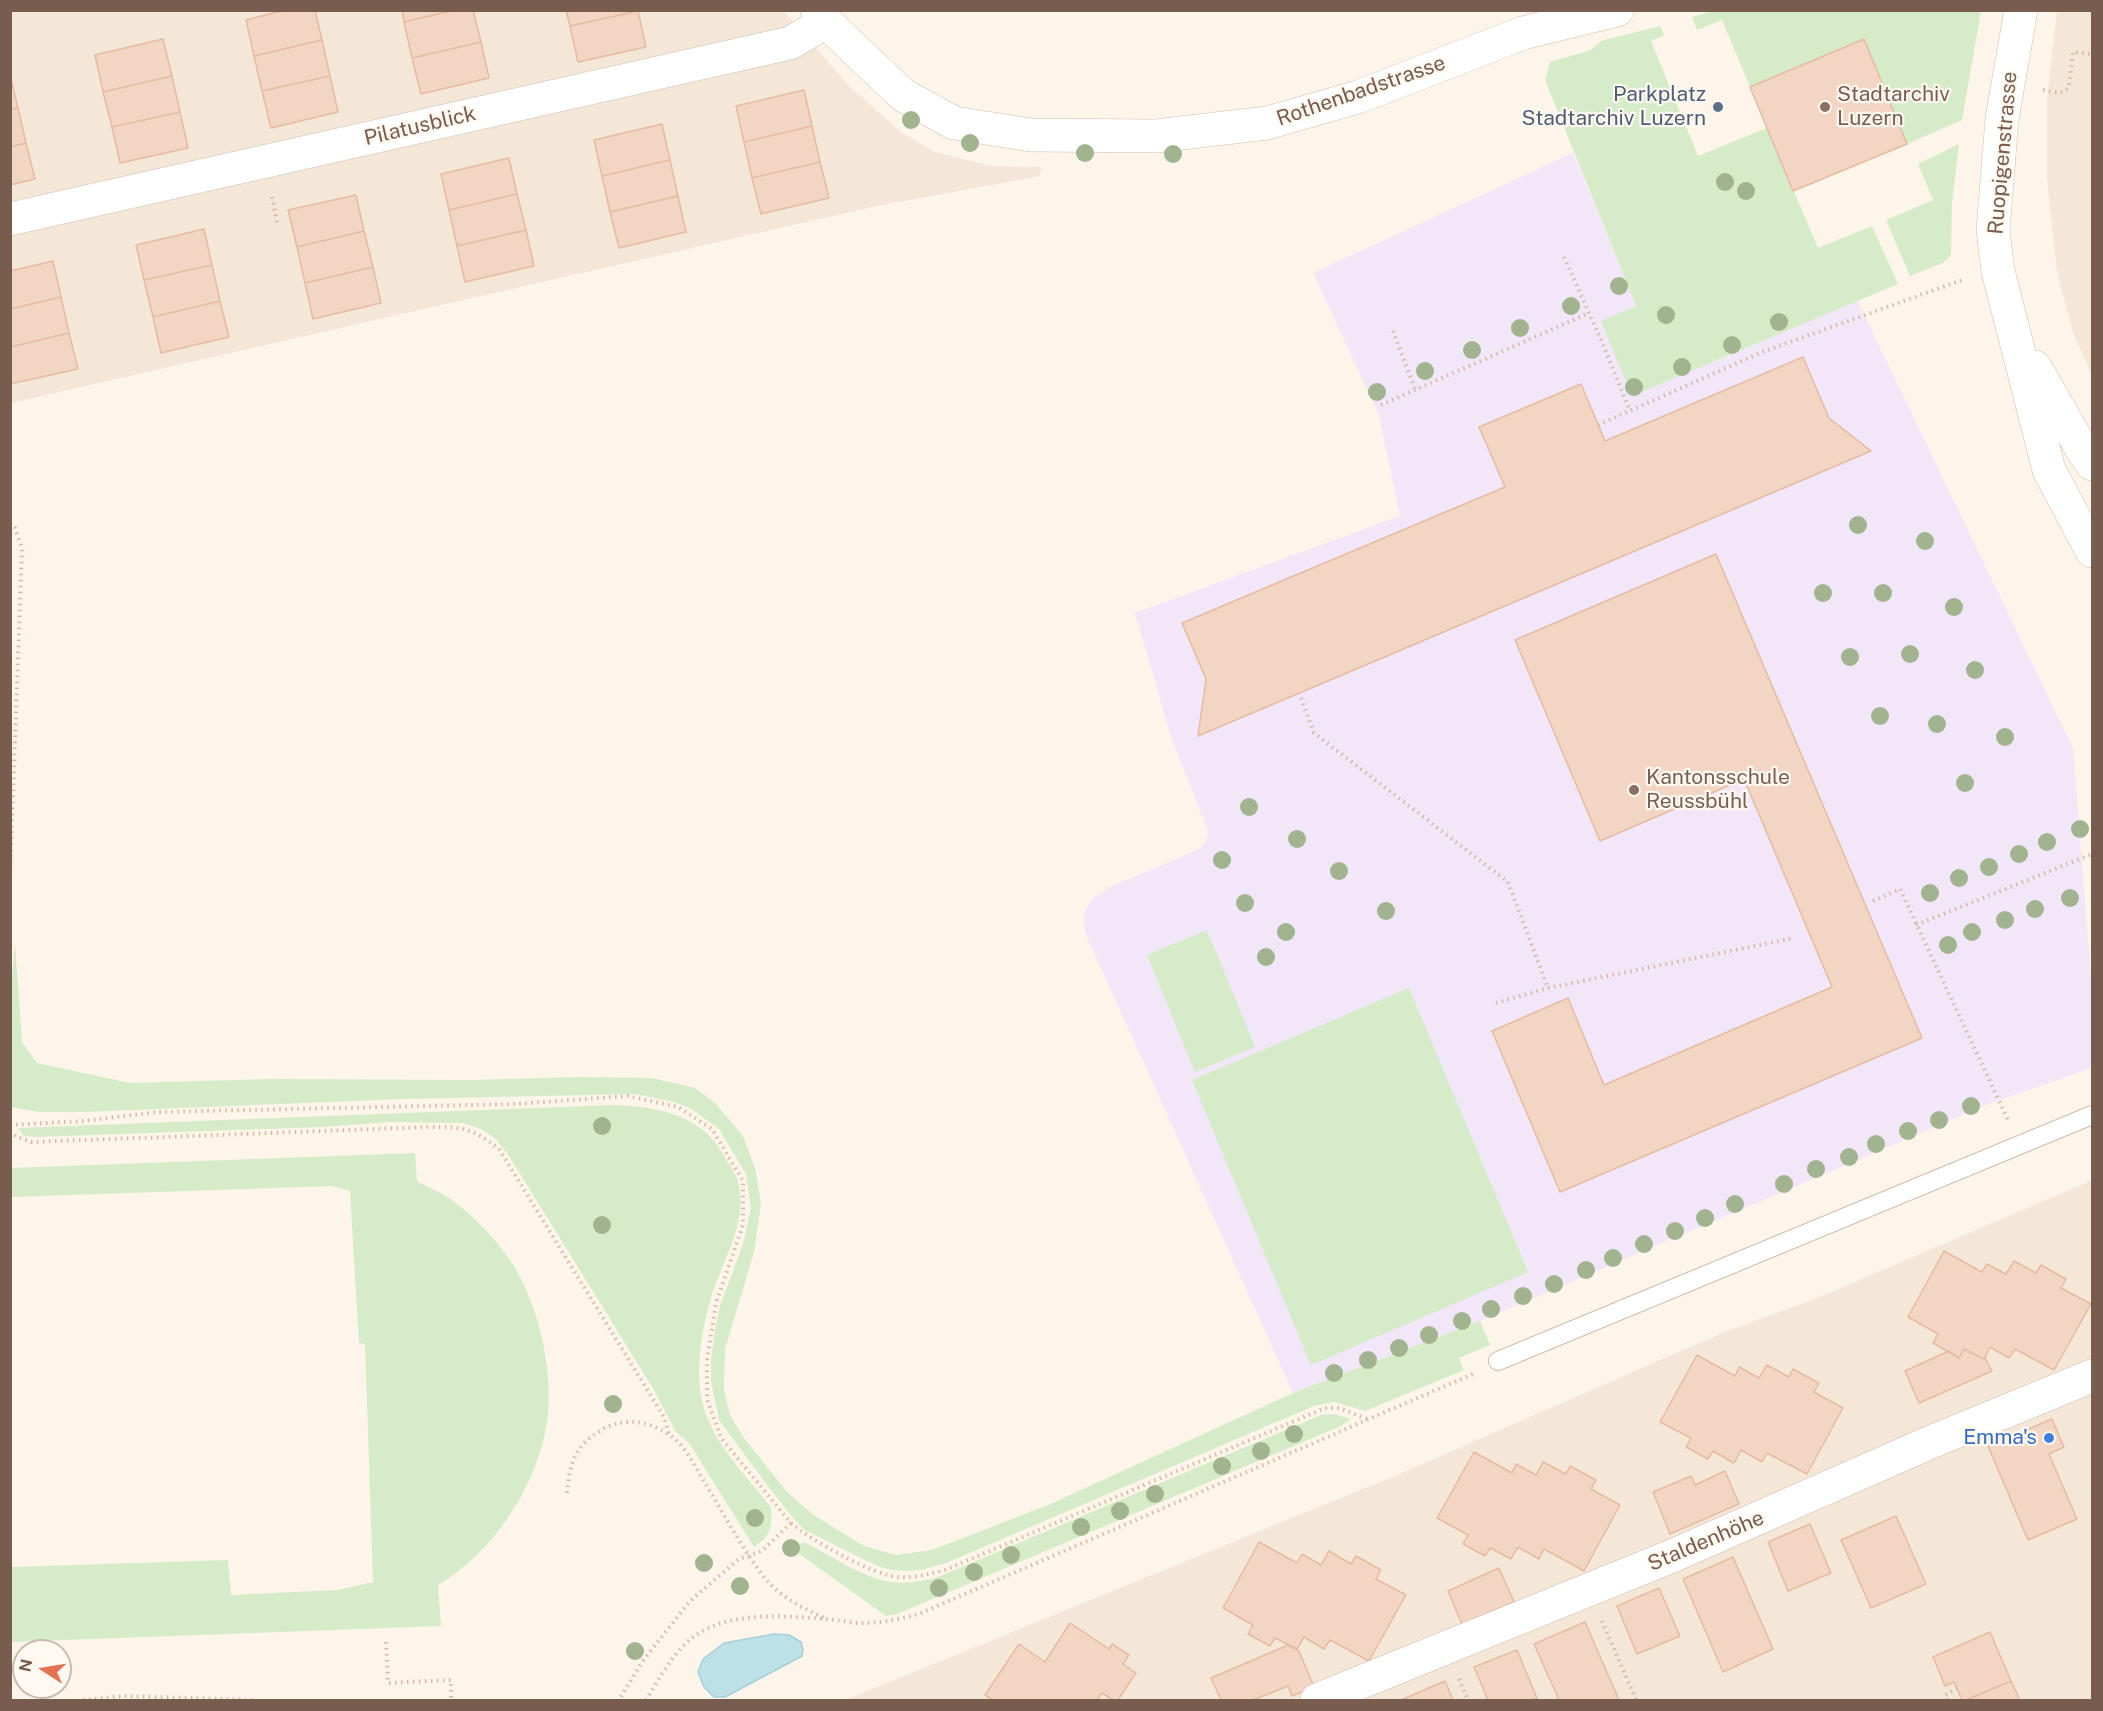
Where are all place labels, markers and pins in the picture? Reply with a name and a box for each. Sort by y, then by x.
place label: Parkplatz Stadtarchiv Luzern [1521,82,1706,132]
place label: Stadtarchiv Luzern [1837,82,1950,132]
marker: Parkplatz Stadtarchiv Luzern [1711,100,1725,114]
marker: Stadtarchiv Luzern [1818,100,1832,114]
place label: Kantonsschule Reussbühl [1646,765,1790,815]
marker: Kantonsschule Reussbühl [1627,783,1641,797]
place label: Emma's [1963,1425,2037,1451]
marker: Emma's [2042,1431,2056,1445]

